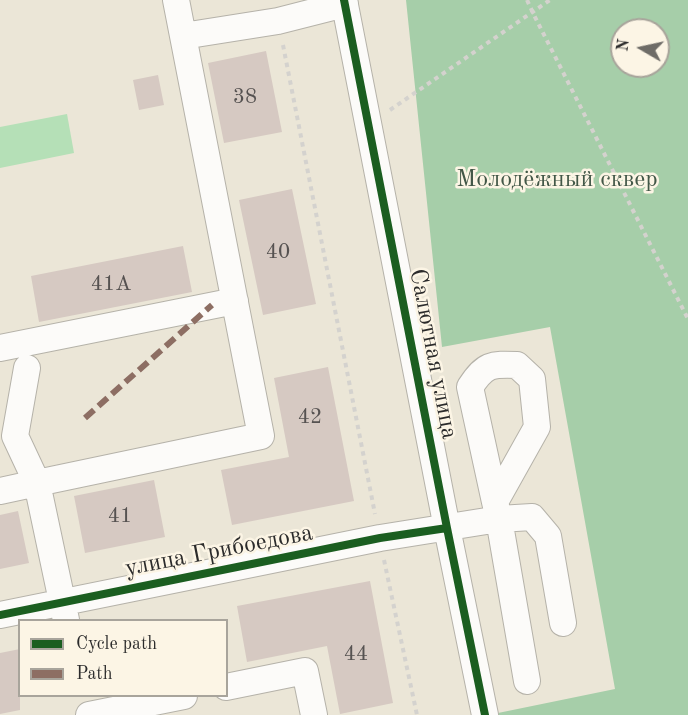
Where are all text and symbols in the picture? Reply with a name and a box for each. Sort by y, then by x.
north arrow [610,18,670,78]
text: N [615,38,633,53]
house number: 38 [233,84,257,110]
park label: Молодёжный сквер [456,166,658,194]
house number: 40 [266,239,290,265]
street label: Салютная улица [402,266,464,442]
house number: 41А [91,271,131,297]
house number: 42 [298,404,322,430]
house number: 41 [108,503,132,529]
street label: улица Грибоедова [123,519,315,583]
legend [18,619,228,697]
text: Cycle path [76,635,157,653]
house number: 44 [344,641,368,667]
text: Path [76,665,112,683]

